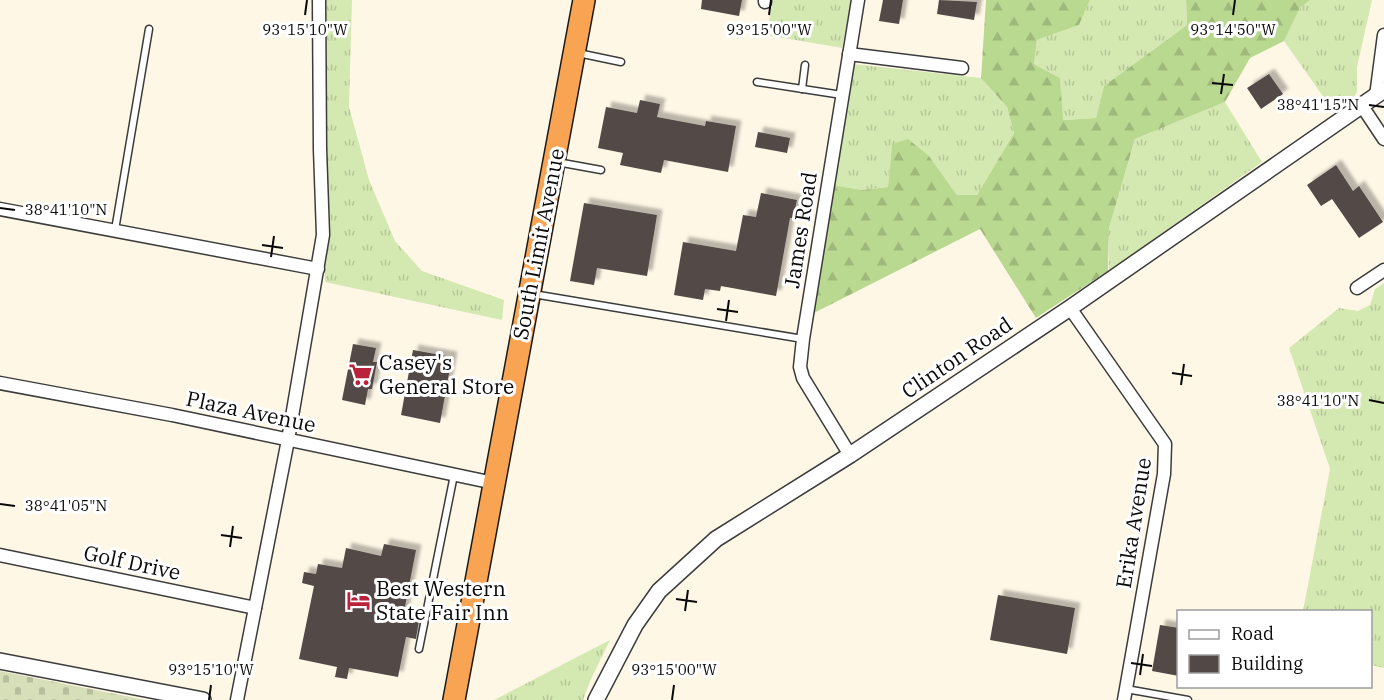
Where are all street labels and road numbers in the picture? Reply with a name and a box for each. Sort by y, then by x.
street label: South Limit Avenue [506,146,570,342]
street label: James Road [777,169,823,290]
street label: Clinton Road [896,310,1017,404]
street label: Plaza Avenue [184,384,319,438]
street label: Erika Avenue [1109,456,1157,590]
street label: Golf Drive [81,538,183,586]

